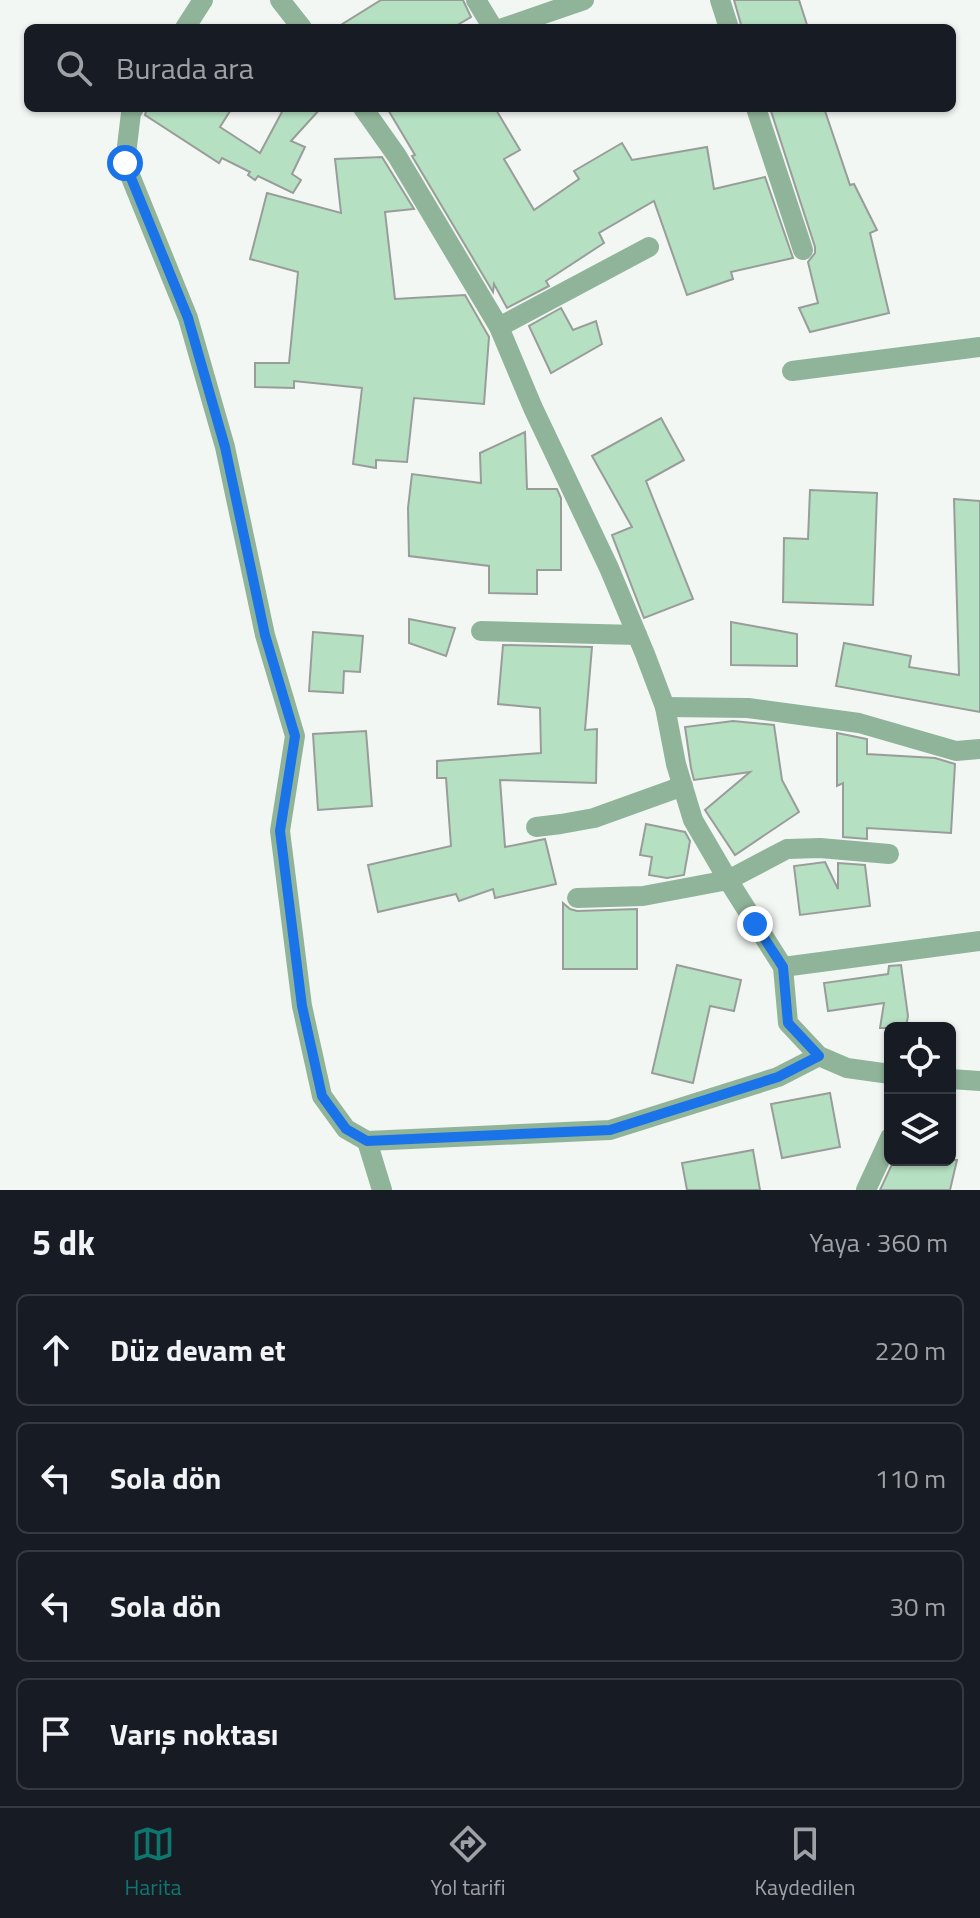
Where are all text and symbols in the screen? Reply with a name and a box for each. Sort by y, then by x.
search box [24,24,956,112]
text: Burada ara [116,45,254,91]
icon: search [52,46,96,90]
route start [107,145,143,181]
route end [737,906,773,942]
map controls [884,1022,956,1166]
button: locate [884,1022,956,1094]
button: layers [884,1094,956,1166]
text: 5 dk [32,1216,95,1268]
text: Yaya · 360 m [809,1223,948,1262]
text: Düz devam et [110,1327,286,1373]
icon: ahead [34,1328,78,1372]
text: 220 m [875,1331,946,1370]
text: Sola dön [110,1455,221,1501]
icon: left [34,1456,78,1500]
text: 110 m [875,1459,946,1498]
text: Sola dön [110,1583,221,1629]
icon: left [34,1584,78,1628]
text: 30 m [889,1587,946,1626]
text: Varış noktası [110,1711,279,1757]
icon: arrive [34,1712,78,1756]
tab: Harita [124,1822,182,1904]
tab: Yol tarifi [430,1822,506,1904]
tab: Kaydedilen [754,1822,856,1904]

